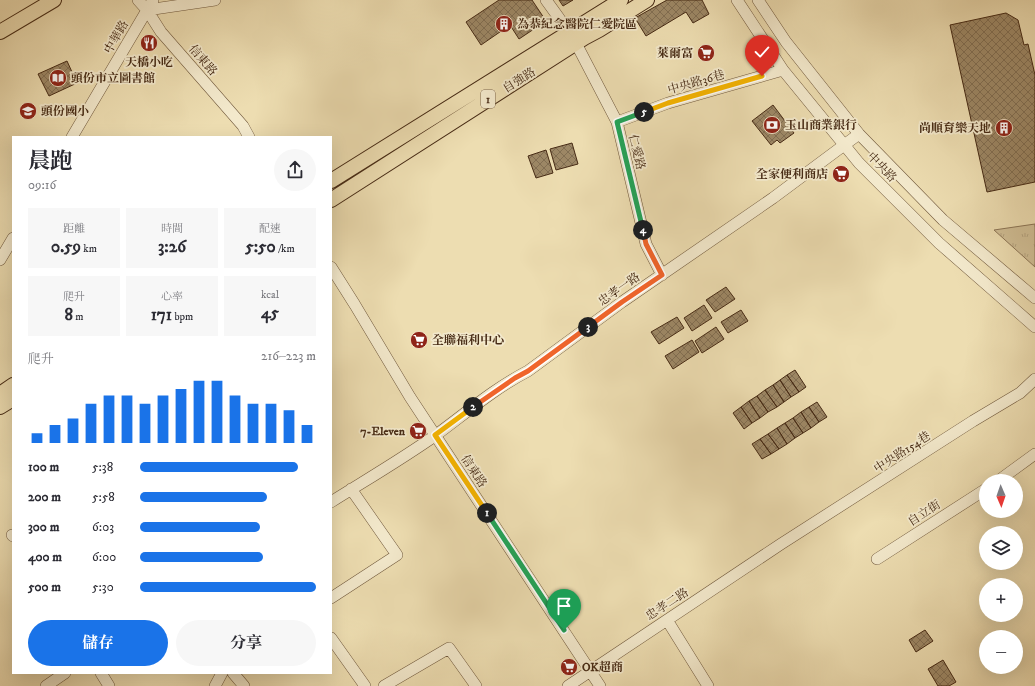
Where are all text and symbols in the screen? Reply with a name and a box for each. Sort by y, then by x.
building icon: 為恭紀念醫院仁愛院區 [494,14,514,34]
place label: 為恭紀念醫院仁愛院區 [517,17,637,32]
street label: 中華路 [101,18,132,57]
restaurant icon: 天橋小吃 [139,33,159,53]
pin [745,35,779,76]
icon: check [751,41,773,63]
street label: 信東路 [185,42,220,79]
supermarket icon: 萊爾富 [696,43,716,63]
place label: 萊爾富 [657,46,693,61]
place label: 天橋小吃 [125,55,173,70]
street label: 自強路 [500,65,539,96]
street label: 中央路36巷 [666,67,726,98]
library icon: 頭份市立圖書館 [48,68,68,88]
place label: 頭份市立圖書館 [71,71,155,86]
road number: 1 [481,90,495,108]
school or university icon: 頭份國小 [18,101,38,121]
pin: 5 [634,102,654,122]
place label: 頭份國小 [41,104,89,119]
text: 5 [641,105,647,119]
bank icon: 玉山商業銀行 [762,115,782,135]
place label: 玉山商業銀行 [785,118,857,133]
building icon: 尚順育樂天地 [994,118,1014,138]
place label: 尚順育樂天地 [919,121,991,136]
street label: 仁愛路 [625,133,648,171]
text: 晨跑 [28,148,72,175]
button: share [274,149,316,191]
street label: 中央路 [864,149,900,186]
supermarket icon: 全家便利商店 [831,164,851,184]
place label: 全家便利商店 [756,167,828,182]
text: 09:16 [28,177,56,193]
pin: 4 [633,220,653,240]
text: 距離 [63,222,85,236]
text: 時間 [161,222,183,236]
text: 配速 [259,222,281,236]
text: 4 [640,223,646,237]
text: 0.59 [51,236,81,258]
text: 3:26 [158,236,186,258]
text: 5:50 [245,236,276,258]
text: km [81,242,97,256]
text: /km [276,242,295,256]
street label: 忠孝一路 [595,269,643,309]
text: kcal [261,288,279,302]
text: 爬升 [63,290,85,304]
text: 心率 [161,290,183,304]
text: 45 [261,302,279,324]
text: 8 [64,304,73,326]
text: 171 [151,304,172,326]
text: m [73,310,84,324]
text: bpm [172,310,193,324]
pin: 3 [578,317,598,337]
text: 3 [586,320,590,334]
supermarket icon: 全聯福利中心 [409,330,429,350]
place label: 全聯福利中心 [432,333,504,348]
text: 216–223 m [261,348,316,364]
text: 爬升 [28,351,54,367]
pin: 2 [463,397,483,417]
text: 2 [470,400,476,414]
supermarket icon: 7-Eleven [408,421,428,441]
place label: 7-Eleven [360,424,406,439]
street label: 中央路154巷 [871,429,933,476]
street label: 信東路 [457,452,490,490]
text: 100 m [28,459,59,475]
text: 5:38 [92,459,113,475]
north arrow [979,474,1023,518]
map controls [979,474,1023,674]
text: 200 m [28,489,61,505]
text: 5:58 [92,489,115,505]
street label: 自立街 [905,497,944,530]
pin: 1 [477,503,497,523]
text: 1 [485,506,489,520]
text: 300 m [28,519,59,535]
text: 6:03 [92,519,114,535]
button: layers [979,526,1023,570]
text: 400 m [28,549,62,565]
text: 6:00 [92,549,116,565]
button: + [979,578,1023,622]
text: 500 m [28,579,61,595]
text: 5:30 [92,579,114,595]
street label: 忠孝二路 [643,585,691,624]
pin [547,589,581,630]
icon: arrive [553,595,575,617]
button: 儲存 [28,620,168,666]
button: 分享 [176,620,316,666]
button: − [979,630,1023,674]
supermarket icon: OK超商 [559,657,579,677]
place label: OK超商 [582,660,623,675]

